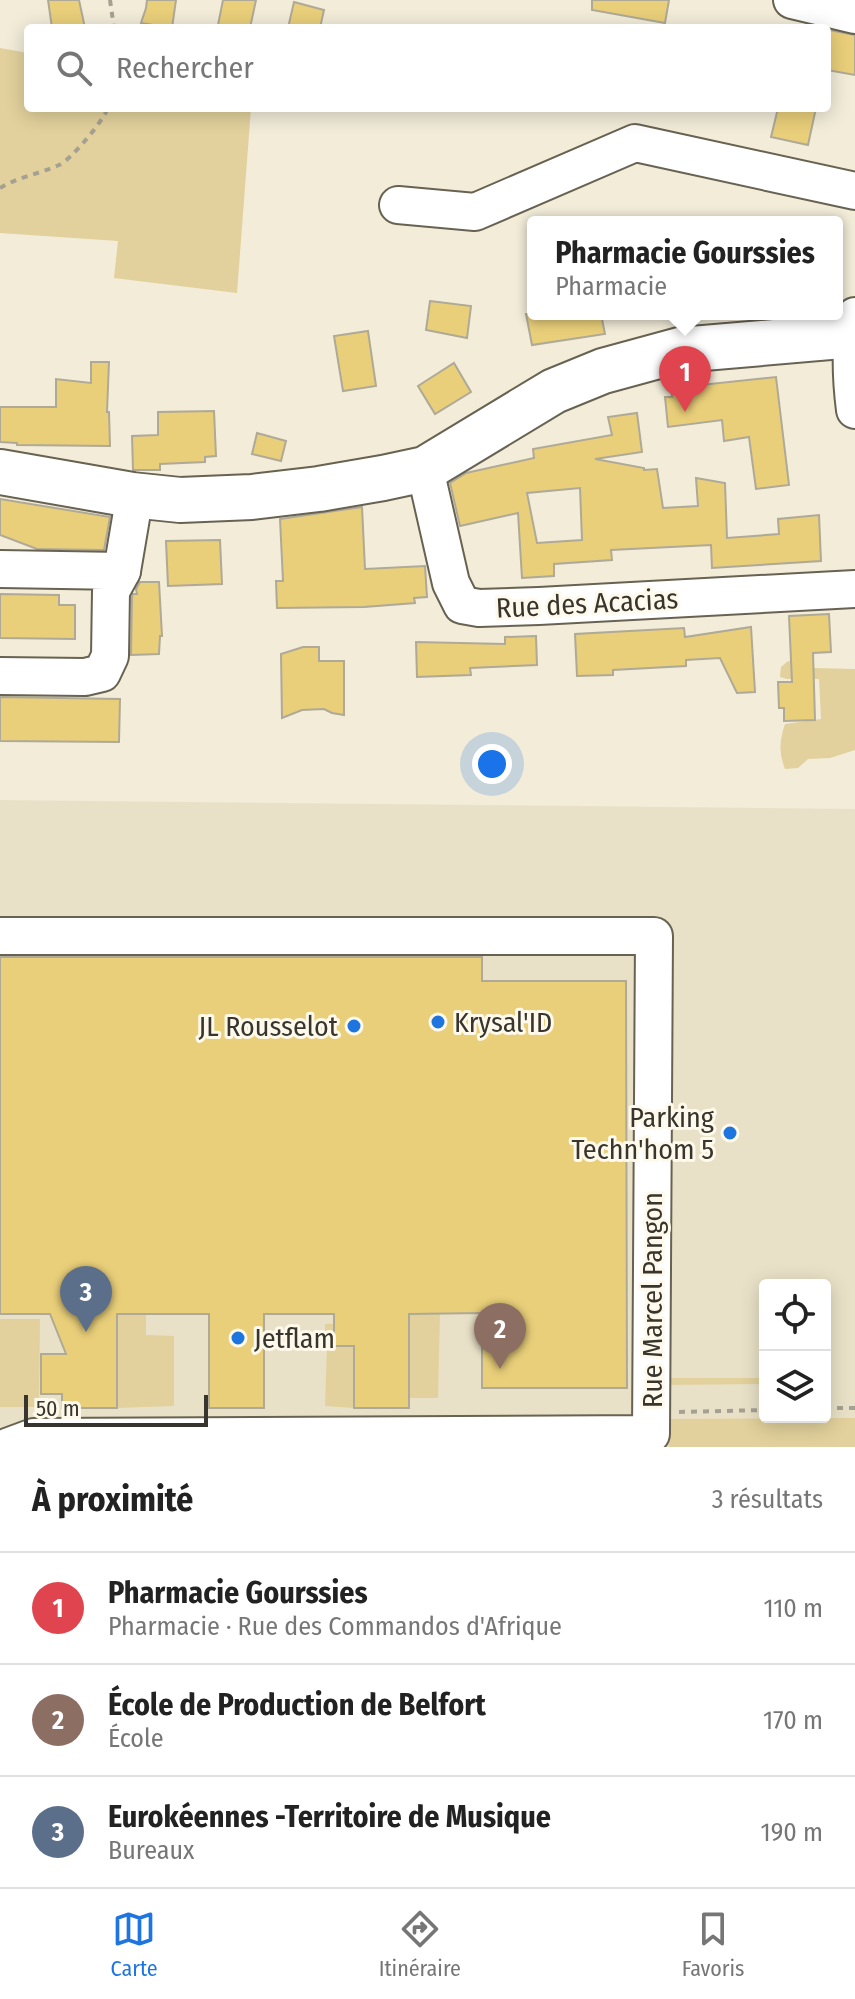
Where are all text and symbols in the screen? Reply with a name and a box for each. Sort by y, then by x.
search box [24,24,831,112]
icon: search [52,46,96,90]
text: Rechercher [116,50,254,86]
popup [527,216,843,320]
text: Pharmacie Gourssies [555,235,815,271]
text: Pharmacie [555,271,667,302]
pin: 1 [659,346,711,412]
street label: Rue des Acacias [495,582,679,625]
your location [472,744,512,784]
place label: Krysal'ID [454,1006,552,1039]
place label: JL Rousselot [199,1010,339,1043]
marker: Krysal'ID [429,1013,447,1031]
marker: JL Rousselot [345,1017,363,1035]
place label: Parking Techn'hom 5 [571,1101,715,1166]
marker: Parking Techn'hom 5 [721,1124,739,1142]
street label: Rue Marcel Pangon [636,1192,669,1408]
pin: 3 [60,1266,112,1332]
map controls [759,1279,831,1423]
button: locate [759,1279,831,1351]
pin: 2 [474,1303,526,1369]
place label: Jetflam [254,1322,335,1355]
marker: Jetflam [229,1329,247,1347]
button: layers [759,1351,831,1423]
scale bar [24,1391,208,1427]
text: 50 m [36,1395,80,1422]
text: À proximité [32,1479,193,1520]
text: 3 résultats [712,1484,823,1515]
text: Pharmacie Gourssies [108,1575,368,1611]
text: 1 [53,1593,64,1624]
text: 110 m [763,1593,823,1624]
text: Pharmacie · Rue des Commandos d'Afrique [108,1611,562,1642]
text: École de Production de Belfort [108,1687,486,1723]
text: 2 [52,1705,64,1736]
text: 170 m [763,1705,823,1736]
text: École [108,1723,164,1754]
text: Eurokéennes -Territoire de Musique [108,1799,551,1835]
text: 3 [52,1817,64,1848]
text: 190 m [761,1817,823,1848]
text: Bureaux [108,1835,195,1866]
tab: Carte [110,1907,158,1982]
tab: Itinéraire [379,1907,461,1982]
tab: Favoris [682,1907,744,1982]

